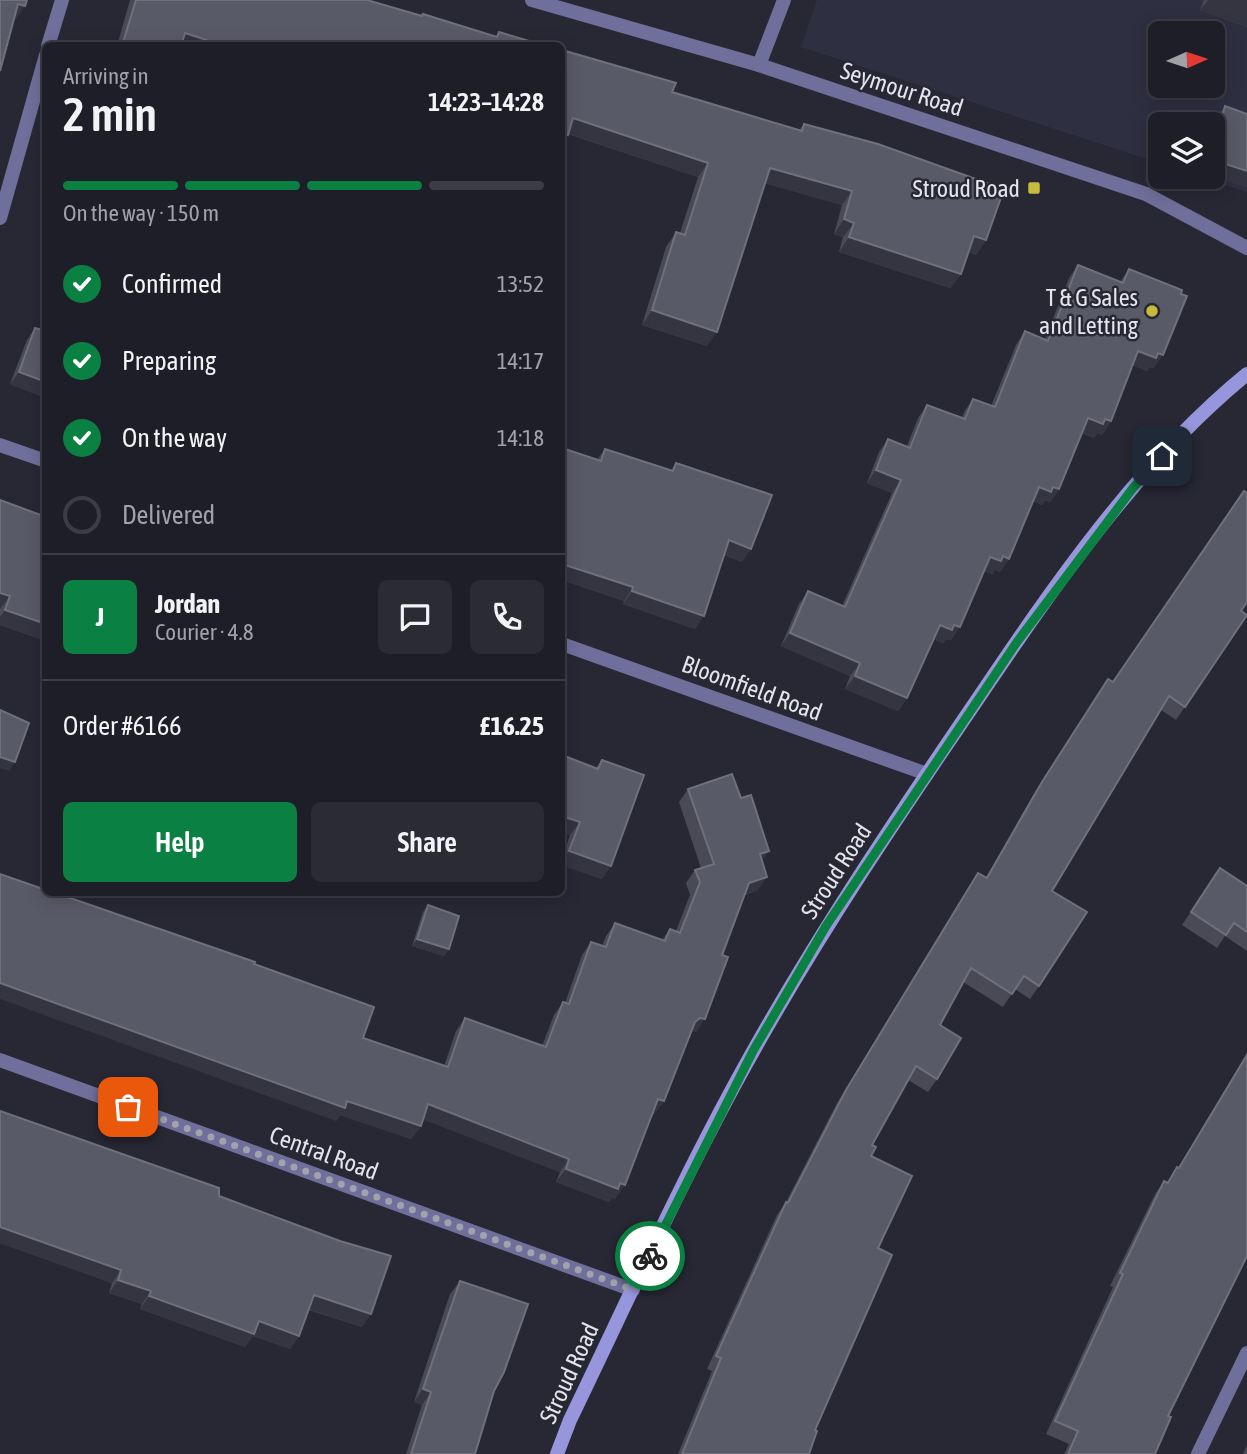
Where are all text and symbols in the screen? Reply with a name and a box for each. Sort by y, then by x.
north arrow [1148,21,1225,98]
map controls [1148,21,1225,189]
street label: Seymour Road [837,57,967,121]
text: Arriving in [63,63,149,89]
text: 14:23–14:28 [428,87,544,117]
text: 2 min [63,88,157,141]
button: layers [1148,112,1225,189]
place label: Stroud Road [913,175,1020,202]
marker: Stroud Road [1026,180,1042,196]
text: On the way · 150 m [63,200,219,226]
icon: check [63,265,101,303]
text: Confirmed [122,269,222,299]
text: 13:52 [497,271,544,297]
place label: T & G Sales and Letting [1039,284,1139,339]
marker: T & G Sales and Letting [1144,303,1160,319]
icon: check [63,342,101,380]
text: Preparing [122,346,216,376]
text: 14:17 [497,348,544,374]
icon: check [63,419,101,457]
text: On the way [122,423,227,453]
text: 14:18 [497,425,544,451]
pin [1132,426,1192,486]
icon: home [1143,437,1181,475]
text: Delivered [122,500,215,530]
button: chat [378,580,452,654]
button: phone [470,580,544,654]
text: Jordan [155,589,220,619]
text: J [96,602,104,632]
text: Courier · 4.8 [155,619,254,645]
street label: Bloomfield Road [678,650,826,726]
text: Order #6166 [63,711,182,741]
text: £16.25 [480,711,544,741]
button: Help [63,802,297,882]
button: Share [311,802,544,882]
street label: Stroud Road [795,819,877,923]
pin [98,1077,158,1137]
icon: bag [109,1088,147,1126]
street label: Central Road [266,1121,382,1185]
courier [615,1221,685,1291]
icon: bike [631,1237,669,1275]
street label: Stroud Road [534,1319,604,1427]

